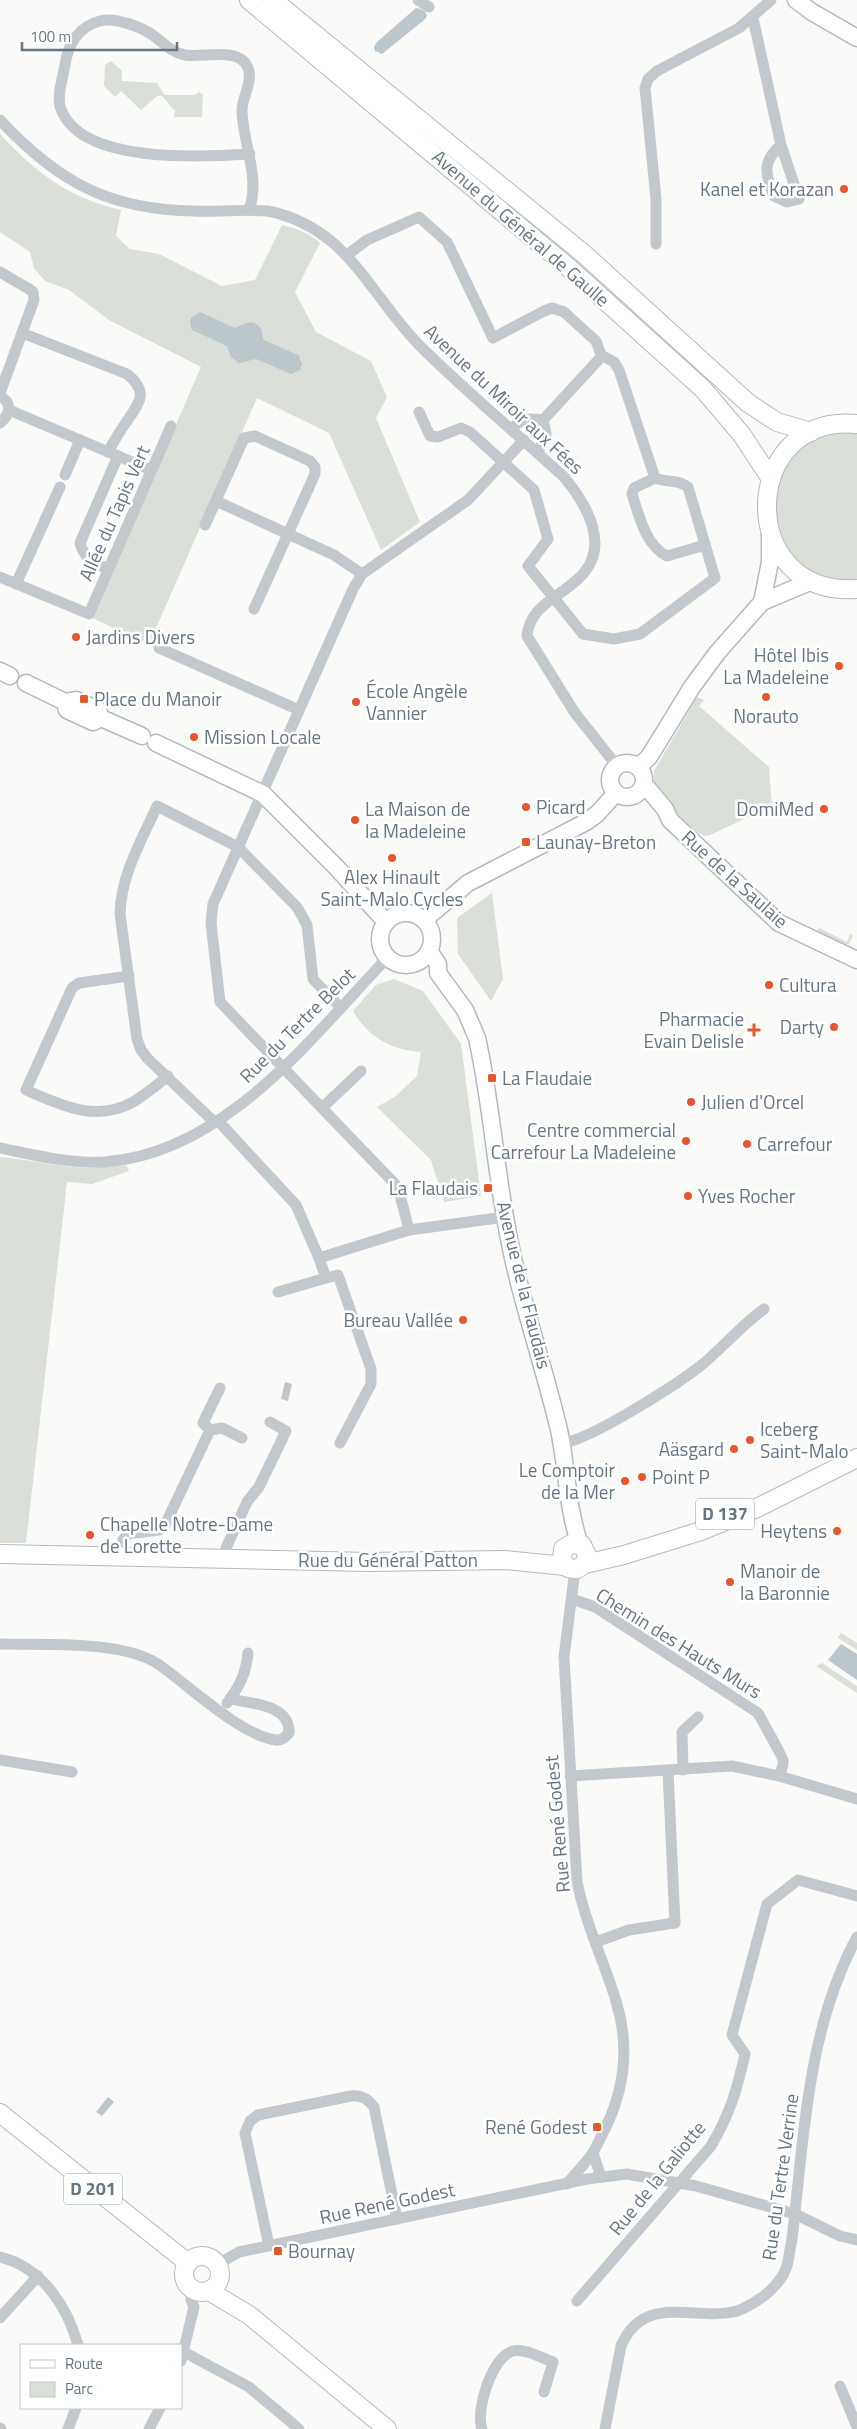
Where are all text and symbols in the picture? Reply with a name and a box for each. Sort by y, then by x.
scale bar [22,20,178,52]
text: 100 m [30,25,71,48]
street label: Avenue du Général de Gaulle [426,142,617,313]
place label: Kanel et Korazan [700,174,834,203]
marker: Kanel et Korazan [838,183,850,195]
street label: Avenue du Miroir aux Fées [418,317,591,481]
street label: Allée du Tapis Vert [71,440,157,585]
place label: Jardins Divers [86,622,195,651]
marker: Jardins Divers [70,631,82,643]
place label: Hôtel Ibis La Madeleine [723,640,829,691]
marker: Hôtel Ibis La Madeleine [833,660,845,672]
place label: École Angèle Vannier [366,676,468,727]
place label: Place du Manoir [94,684,222,713]
marker: Norauto [760,691,772,703]
marker: Place du Manoir [78,693,90,705]
marker: École Angèle Vannier [350,696,362,708]
place label: Norauto [733,701,799,730]
place label: Mission Locale [204,722,321,751]
marker: Mission Locale [188,731,200,743]
place label: Picard [536,792,586,821]
place label: La Maison de la Madeleine [365,794,470,845]
place label: DomiMed [736,794,814,823]
marker: Picard [520,801,532,813]
marker: DomiMed [818,803,830,815]
marker: La Maison de la Madeleine [349,814,361,826]
street label: Rue de la Saulaie [675,823,795,935]
place label: Launay-Breton [536,827,656,856]
marker: Launay-Breton [520,836,532,848]
marker: Alex Hinault Saint-Malo Cycles [386,852,398,864]
place label: Alex Hinault Saint-Malo Cycles [321,862,464,913]
street label: Rue du Tertre Belot [232,960,361,1089]
place label: Cultura [779,970,837,999]
marker: Cultura [763,979,775,991]
place label: Pharmacie Evain Delisle [643,1004,744,1055]
place label: Darty [780,1012,824,1041]
marker: Darty [828,1021,840,1033]
marker: Pharmacie Evain Delisle [748,1024,760,1036]
place label: La Flaudaie [502,1063,592,1092]
marker: La Flaudaie [486,1072,498,1084]
place label: Julien d'Orcel [701,1087,804,1116]
marker: Julien d'Orcel [685,1096,697,1108]
place label: Centre commercial Carrefour La Madeleine [491,1115,676,1166]
place label: Carrefour [757,1129,833,1158]
marker: Centre commercial Carrefour La Madeleine [680,1135,692,1147]
marker: Carrefour [741,1138,753,1150]
place label: La Flaudais [389,1173,478,1202]
place label: Yves Rocher [698,1181,796,1210]
marker: La Flaudais [482,1182,494,1194]
marker: Yves Rocher [682,1190,694,1202]
street label: Avenue de la Flaudais [490,1198,559,1372]
place label: Bureau Vallée [343,1305,453,1334]
marker: Bureau Vallée [457,1314,469,1326]
place label: Iceberg Saint-Malo [760,1414,849,1465]
place label: Aäsgard [659,1434,724,1463]
marker: Iceberg Saint-Malo [744,1434,756,1446]
marker: Aäsgard [728,1443,740,1455]
place label: Le Comptoir de la Mer [519,1455,615,1506]
place label: Point P [652,1462,710,1491]
marker: Point P [636,1471,648,1483]
marker: Le Comptoir de la Mer [619,1475,631,1487]
road number: D 137 [696,1498,754,1530]
place label: Chapelle Notre-Dame de Lorette [100,1509,273,1560]
place label: Heytens [760,1516,827,1545]
marker: Heytens [831,1525,843,1537]
marker: Chapelle Notre-Dame de Lorette [84,1529,96,1541]
street label: Rue du Général Patton [298,1545,478,1574]
place label: Manoir de la Baronnie [740,1556,830,1607]
marker: Manoir de la Baronnie [724,1576,736,1588]
street label: Chemin des Hauts Murs [591,1580,768,1706]
street label: Rue René Godest [536,1754,577,1894]
street label: Rue du Tertre Verrine [753,2092,806,2262]
place label: René Godest [485,2112,587,2141]
street label: Rue de la Galiotte [601,2114,712,2241]
marker: René Godest [591,2121,603,2133]
road number: D 201 [64,2174,122,2204]
street label: Rue René Godest [317,2174,457,2231]
place label: Bournay [288,2236,355,2265]
marker: Bournay [272,2245,284,2257]
legend [20,2344,182,2409]
text: Route [65,2352,103,2375]
text: Parc [65,2377,93,2400]

